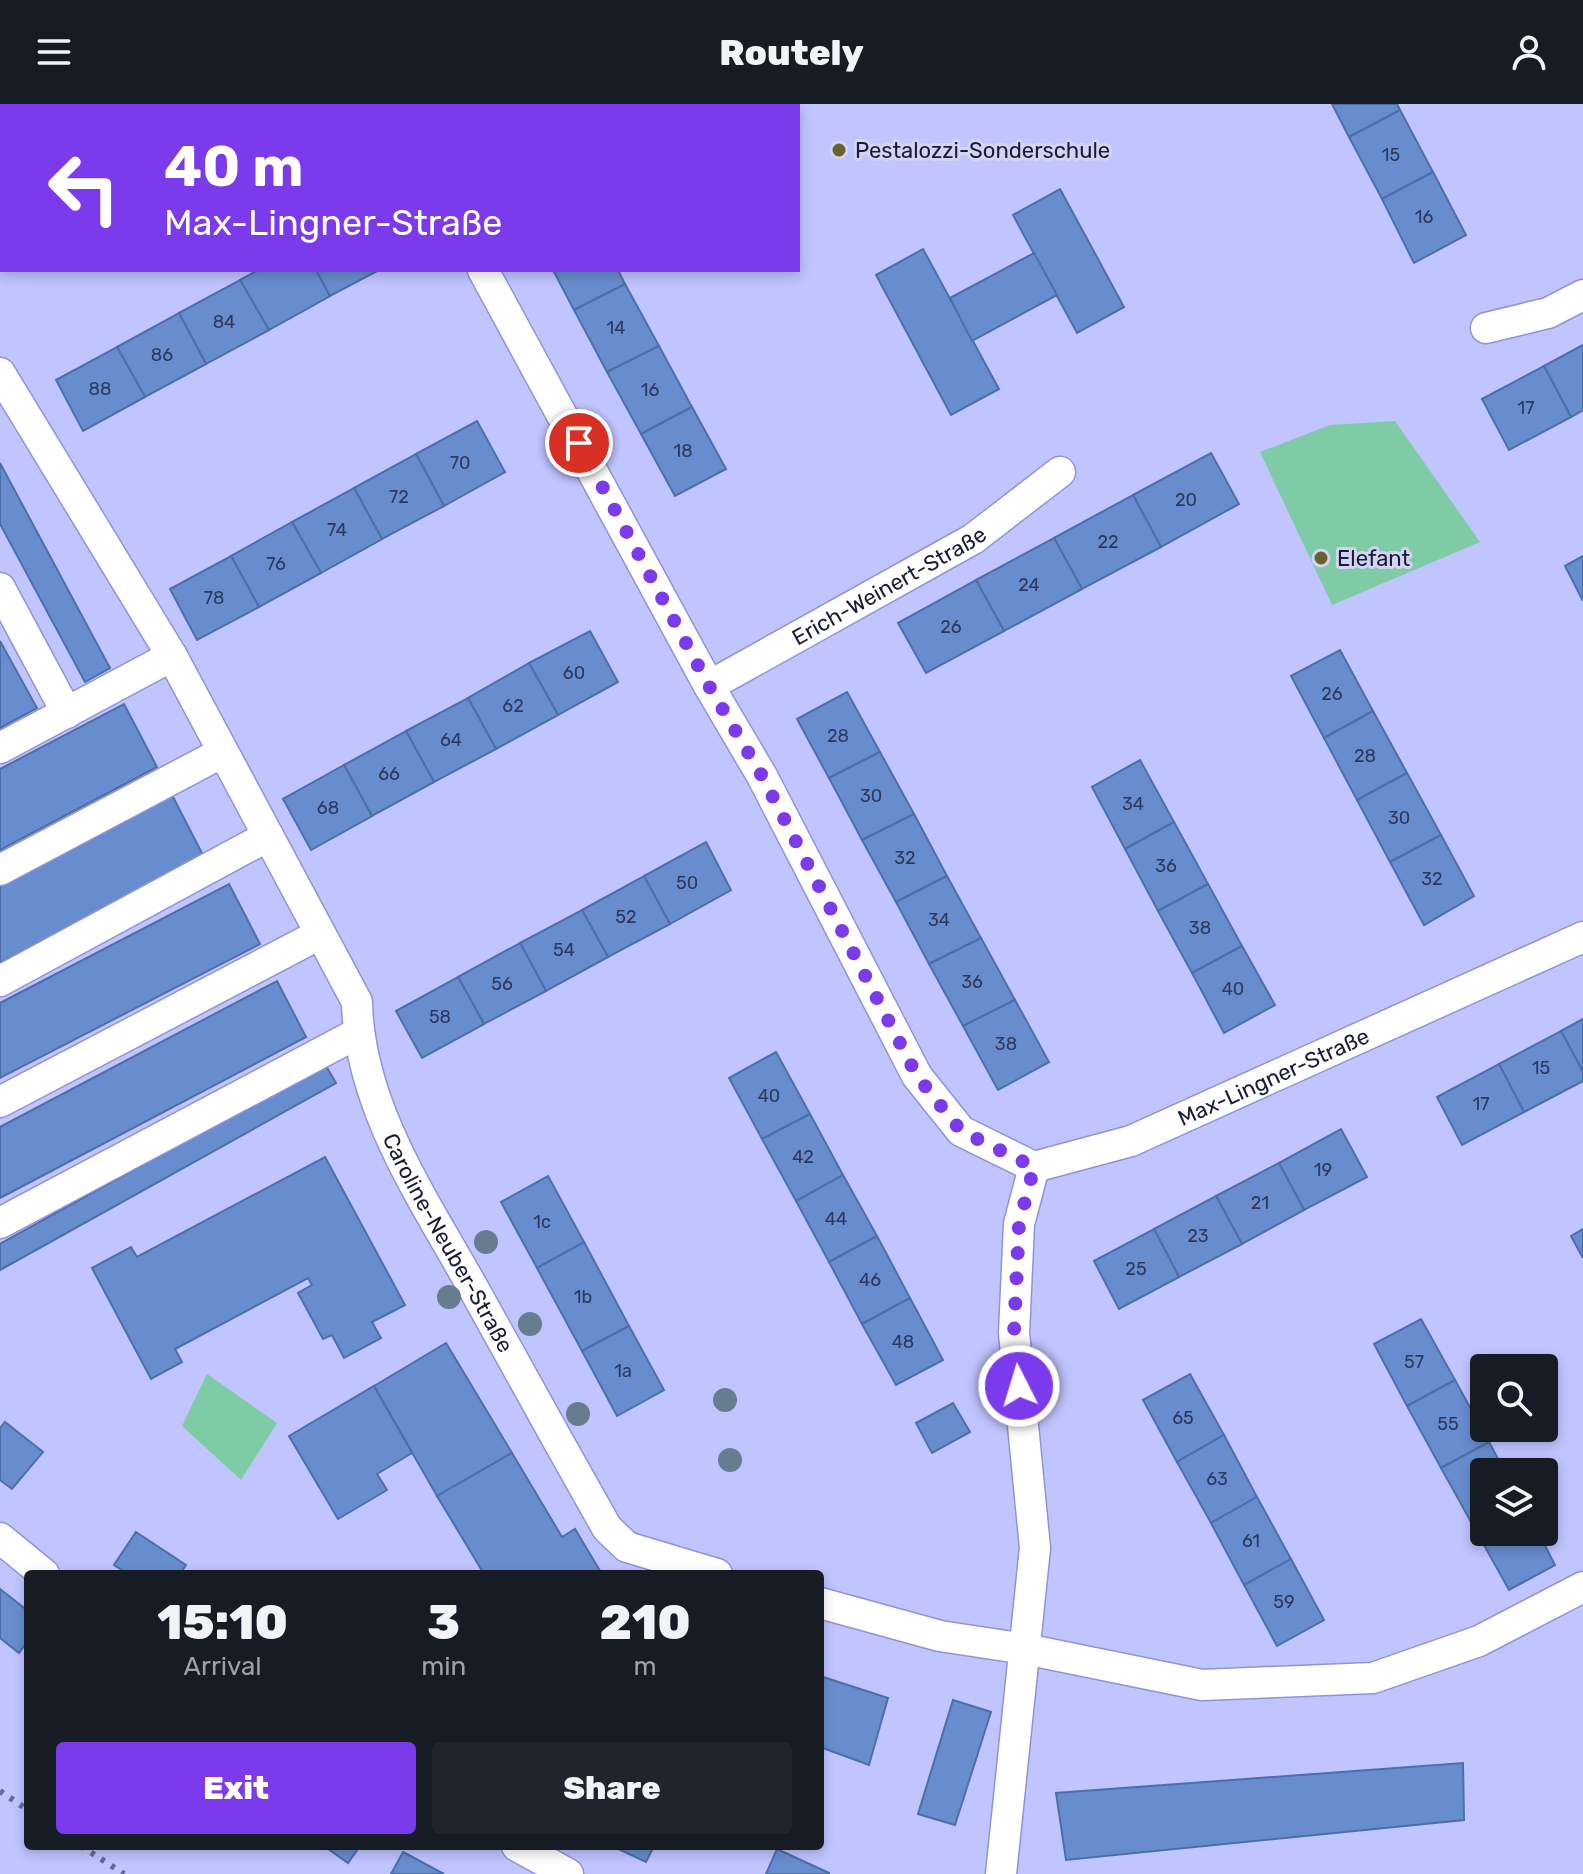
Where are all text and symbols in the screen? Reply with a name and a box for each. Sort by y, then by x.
icon: menu [32,30,76,74]
icon: person [1507,30,1551,74]
text: Routely [719,31,864,74]
text: 40 m [164,134,304,200]
icon: left [32,136,136,240]
place label: Pestalozzi-Sonderschule [855,137,1110,164]
marker: Pestalozzi-Sonderschule [830,141,848,159]
house number: 15 [1382,144,1400,166]
text: Max-Lingner-Straße [164,201,502,244]
house number: 16 [1415,206,1433,228]
house number: 84 [213,311,235,333]
house number: 14 [607,317,625,339]
house number: 86 [151,344,173,366]
house number: 88 [89,378,111,400]
house number: 16 [641,379,659,401]
house number: 17 [1518,397,1534,419]
pin [545,409,613,477]
icon: arrive [557,421,601,465]
house number: 18 [673,440,693,462]
house number: 70 [450,452,470,474]
house number: 72 [389,486,409,508]
house number: 20 [1175,489,1197,511]
house number: 74 [327,519,347,541]
street label: Erich-Weinert-Straße [787,520,992,651]
house number: 22 [1097,531,1119,553]
place label: Elefant [1337,545,1411,572]
marker: Elefant [1312,549,1330,567]
house number: 76 [266,553,286,575]
house number: 24 [1018,574,1040,596]
house number: 78 [204,587,224,609]
house number: 26 [940,616,962,638]
house number: 60 [563,662,585,684]
house number: 26 [1321,683,1343,705]
house number: 62 [502,695,524,717]
house number: 28 [827,725,849,747]
house number: 64 [440,729,462,751]
house number: 28 [1354,745,1376,767]
house number: 66 [378,763,400,785]
house number: 30 [860,785,882,807]
house number: 34 [1122,793,1144,815]
house number: 68 [317,797,339,819]
house number: 30 [1388,807,1410,829]
house number: 32 [894,847,916,869]
house number: 36 [1155,855,1177,877]
house number: 32 [1421,868,1443,890]
house number: 50 [676,872,698,894]
house number: 52 [615,906,637,928]
house number: 34 [928,909,950,931]
house number: 38 [1189,917,1211,939]
house number: 54 [553,939,575,961]
house number: 36 [961,971,983,993]
house number: 56 [491,973,513,995]
house number: 40 [1222,978,1244,1000]
house number: 58 [429,1006,451,1028]
street label: Max-Lingner-Straße [1174,1022,1373,1132]
house number: 38 [995,1033,1017,1055]
house number: 15 [1532,1057,1550,1079]
house number: 40 [758,1085,780,1107]
house number: 17 [1473,1093,1489,1115]
street label: Caroline-Neuber-Straße [377,1129,520,1357]
house number: 42 [792,1146,814,1168]
house number: 19 [1314,1159,1332,1181]
house number: 21 [1251,1192,1269,1214]
house number: 44 [825,1208,847,1230]
house number: 1c [533,1211,551,1233]
house number: 23 [1187,1225,1209,1247]
house number: 25 [1125,1258,1147,1280]
house number: 46 [859,1269,881,1291]
house number: 1b [574,1286,592,1308]
house number: 48 [892,1331,914,1353]
position arrow [977,1344,1061,1428]
house number: 57 [1404,1351,1424,1373]
map controls [1470,1354,1558,1546]
button: search [1470,1354,1558,1442]
house number: 1a [614,1360,632,1382]
house number: 65 [1172,1407,1194,1429]
house number: 55 [1437,1413,1459,1435]
button: layers [1470,1458,1558,1546]
house number: 63 [1206,1468,1228,1490]
house number: 61 [1242,1530,1260,1552]
house number: 59 [1273,1591,1295,1613]
text: 15:10 [157,1594,288,1651]
text: 3 [427,1594,460,1651]
text: 210 [600,1594,691,1651]
text: Arrival [184,1651,262,1682]
text: min [421,1651,466,1682]
text: m [634,1651,657,1682]
button: Exit [56,1742,416,1834]
button: Share [432,1742,792,1834]

